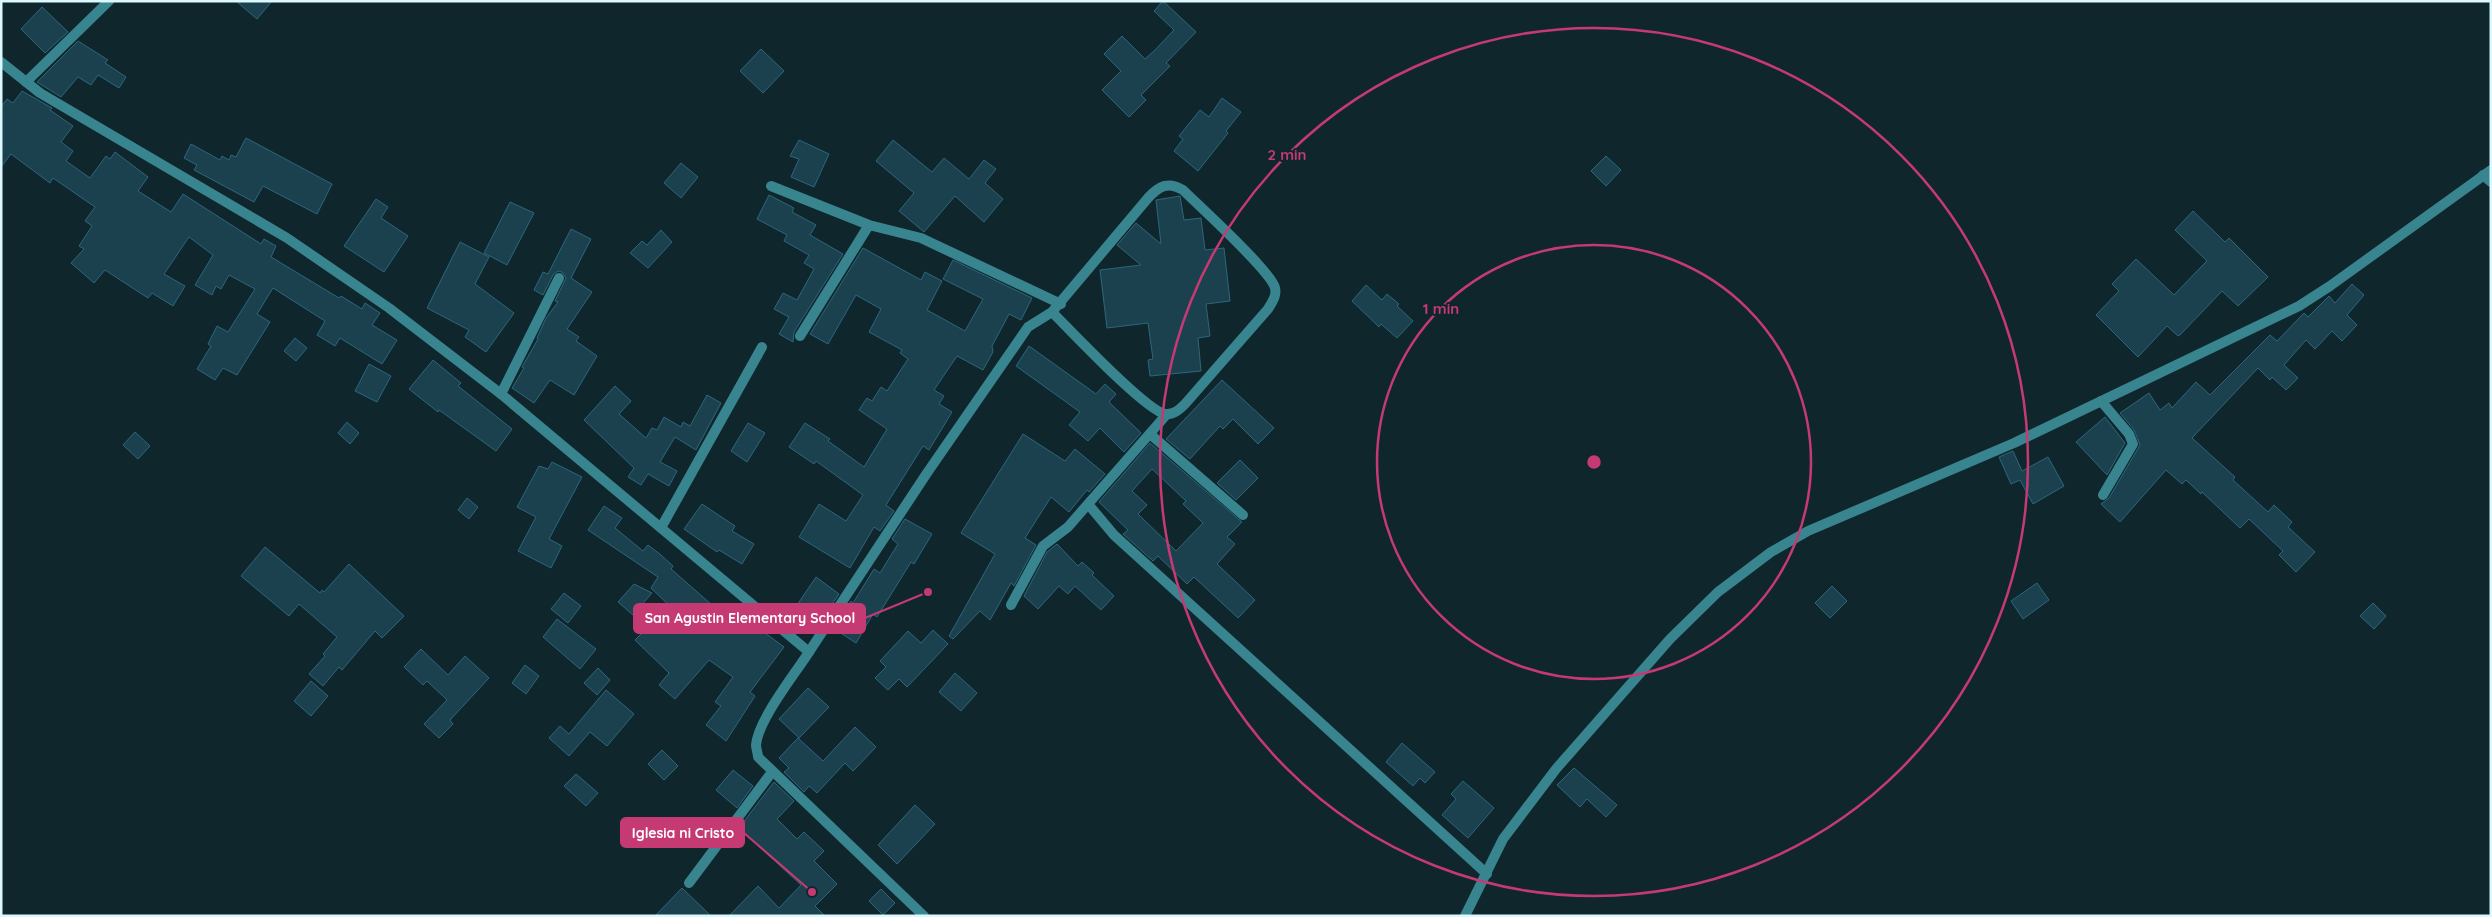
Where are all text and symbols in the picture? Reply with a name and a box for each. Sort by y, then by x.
text: 2 min [1267,145,1307,164]
text: 1 min [1423,299,1459,318]
centre of rings [1585,453,1603,471]
callout: San Agustin Elementary School [634,604,865,633]
text: San Agustin Elementary School [645,609,855,627]
callout: Iglesia ni Cristo [621,818,744,847]
text: Iglesia ni Cristo [632,824,734,842]

